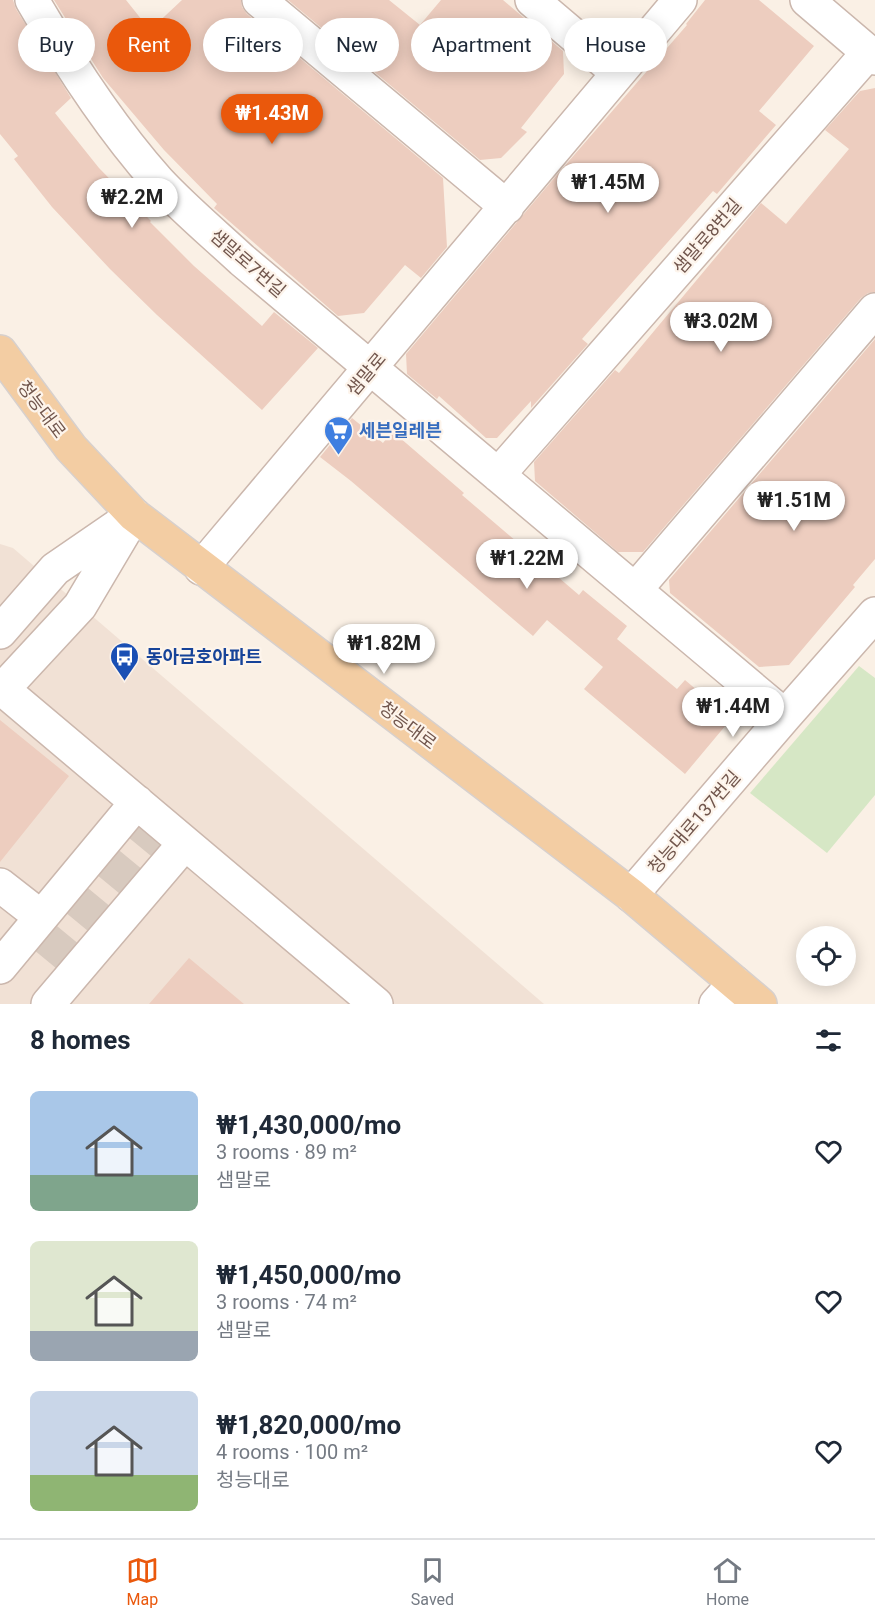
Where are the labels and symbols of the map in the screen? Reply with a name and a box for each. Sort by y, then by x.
pin: ₩1.43M [223,94,321,145]
pin: ₩1.45M [559,163,657,214]
pin: ₩2.2M [90,178,174,229]
street label: 샘말로8번길 [669,194,745,278]
street label: 샘말로7번길 [206,225,290,301]
pin: ₩3.02M [672,302,770,353]
street label: 샘말로 [342,348,390,400]
street label: 청능대로 [14,376,70,442]
supermarket icon: 세븐일레븐 [322,414,354,456]
place label: 세븐일레븐 [359,420,442,441]
pin: ₩1.51M [745,481,843,532]
pin: ₩1.22M [478,539,576,590]
pin: ₩1.82M [335,624,433,675]
bus stop icon: 동아금호아파트 [109,640,141,682]
place label: 동아금호아파트 [146,646,262,667]
pin: ₩1.44M [684,687,782,738]
street label: 청능대로 [375,697,441,753]
street label: 청능대로137번길 [644,766,744,878]

